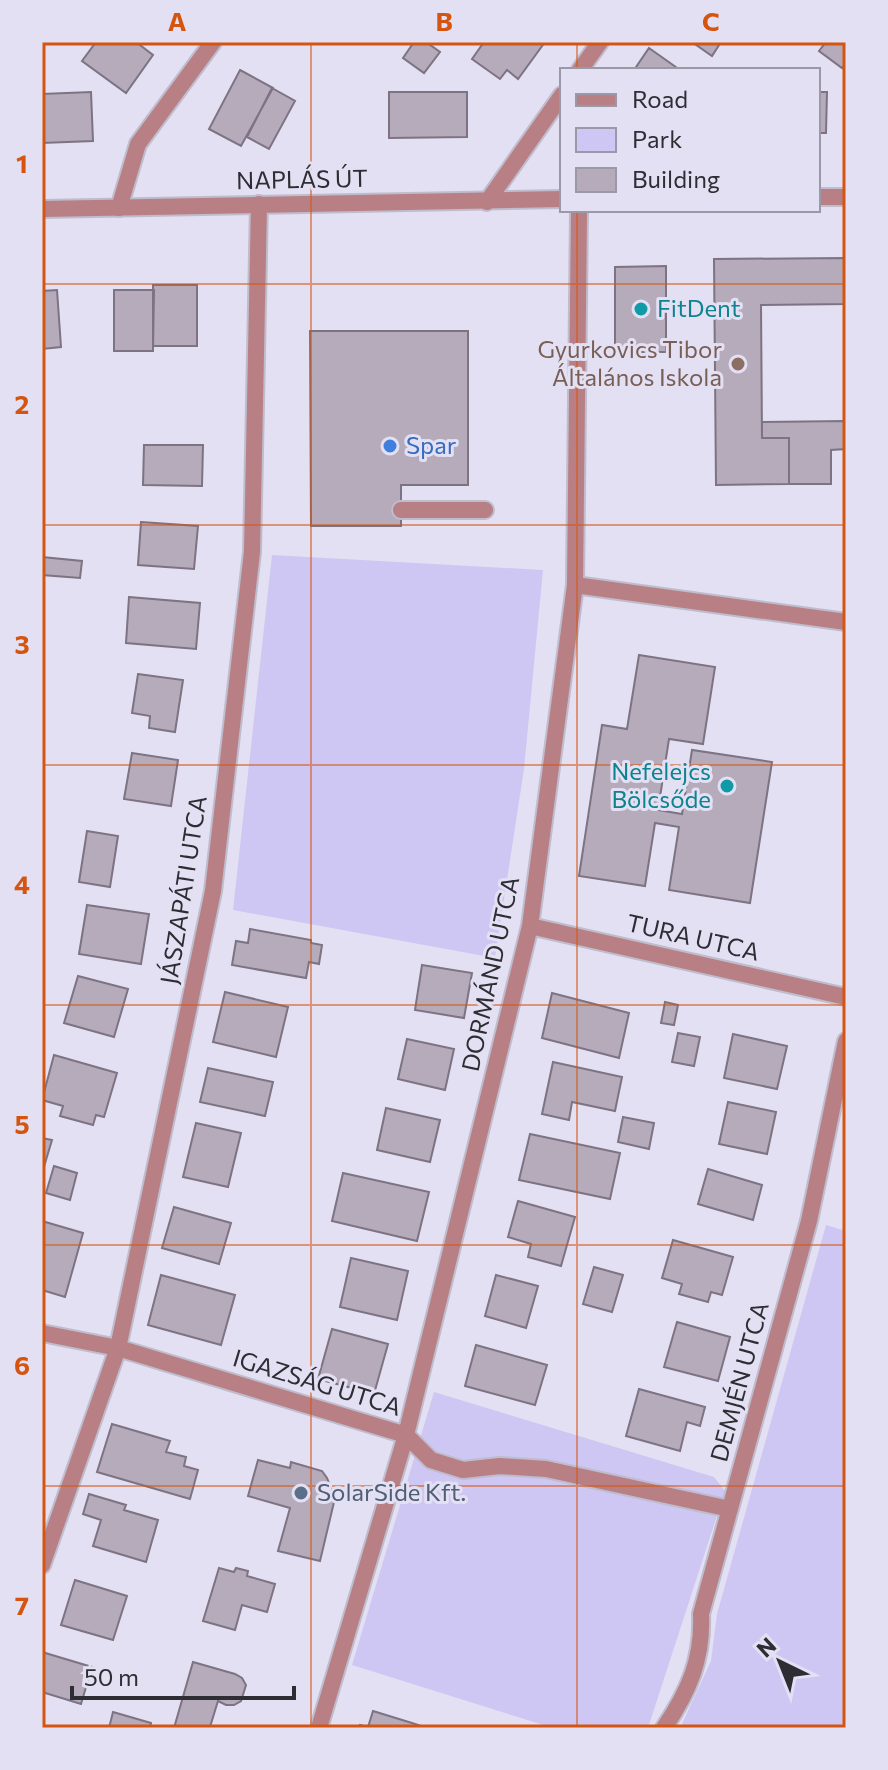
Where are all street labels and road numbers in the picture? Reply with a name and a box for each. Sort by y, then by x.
street label: NAPLÁS ÚT [236,163,368,194]
street label: JÁSZAPÁTI UTCA [153,793,212,986]
street label: DORMÁND UTCA [455,874,524,1074]
street label: TURA UTCA [624,907,763,966]
street label: DEMJÉN UTCA [703,1299,774,1465]
street label: IGAZSÁG UTCA [230,1342,405,1421]

